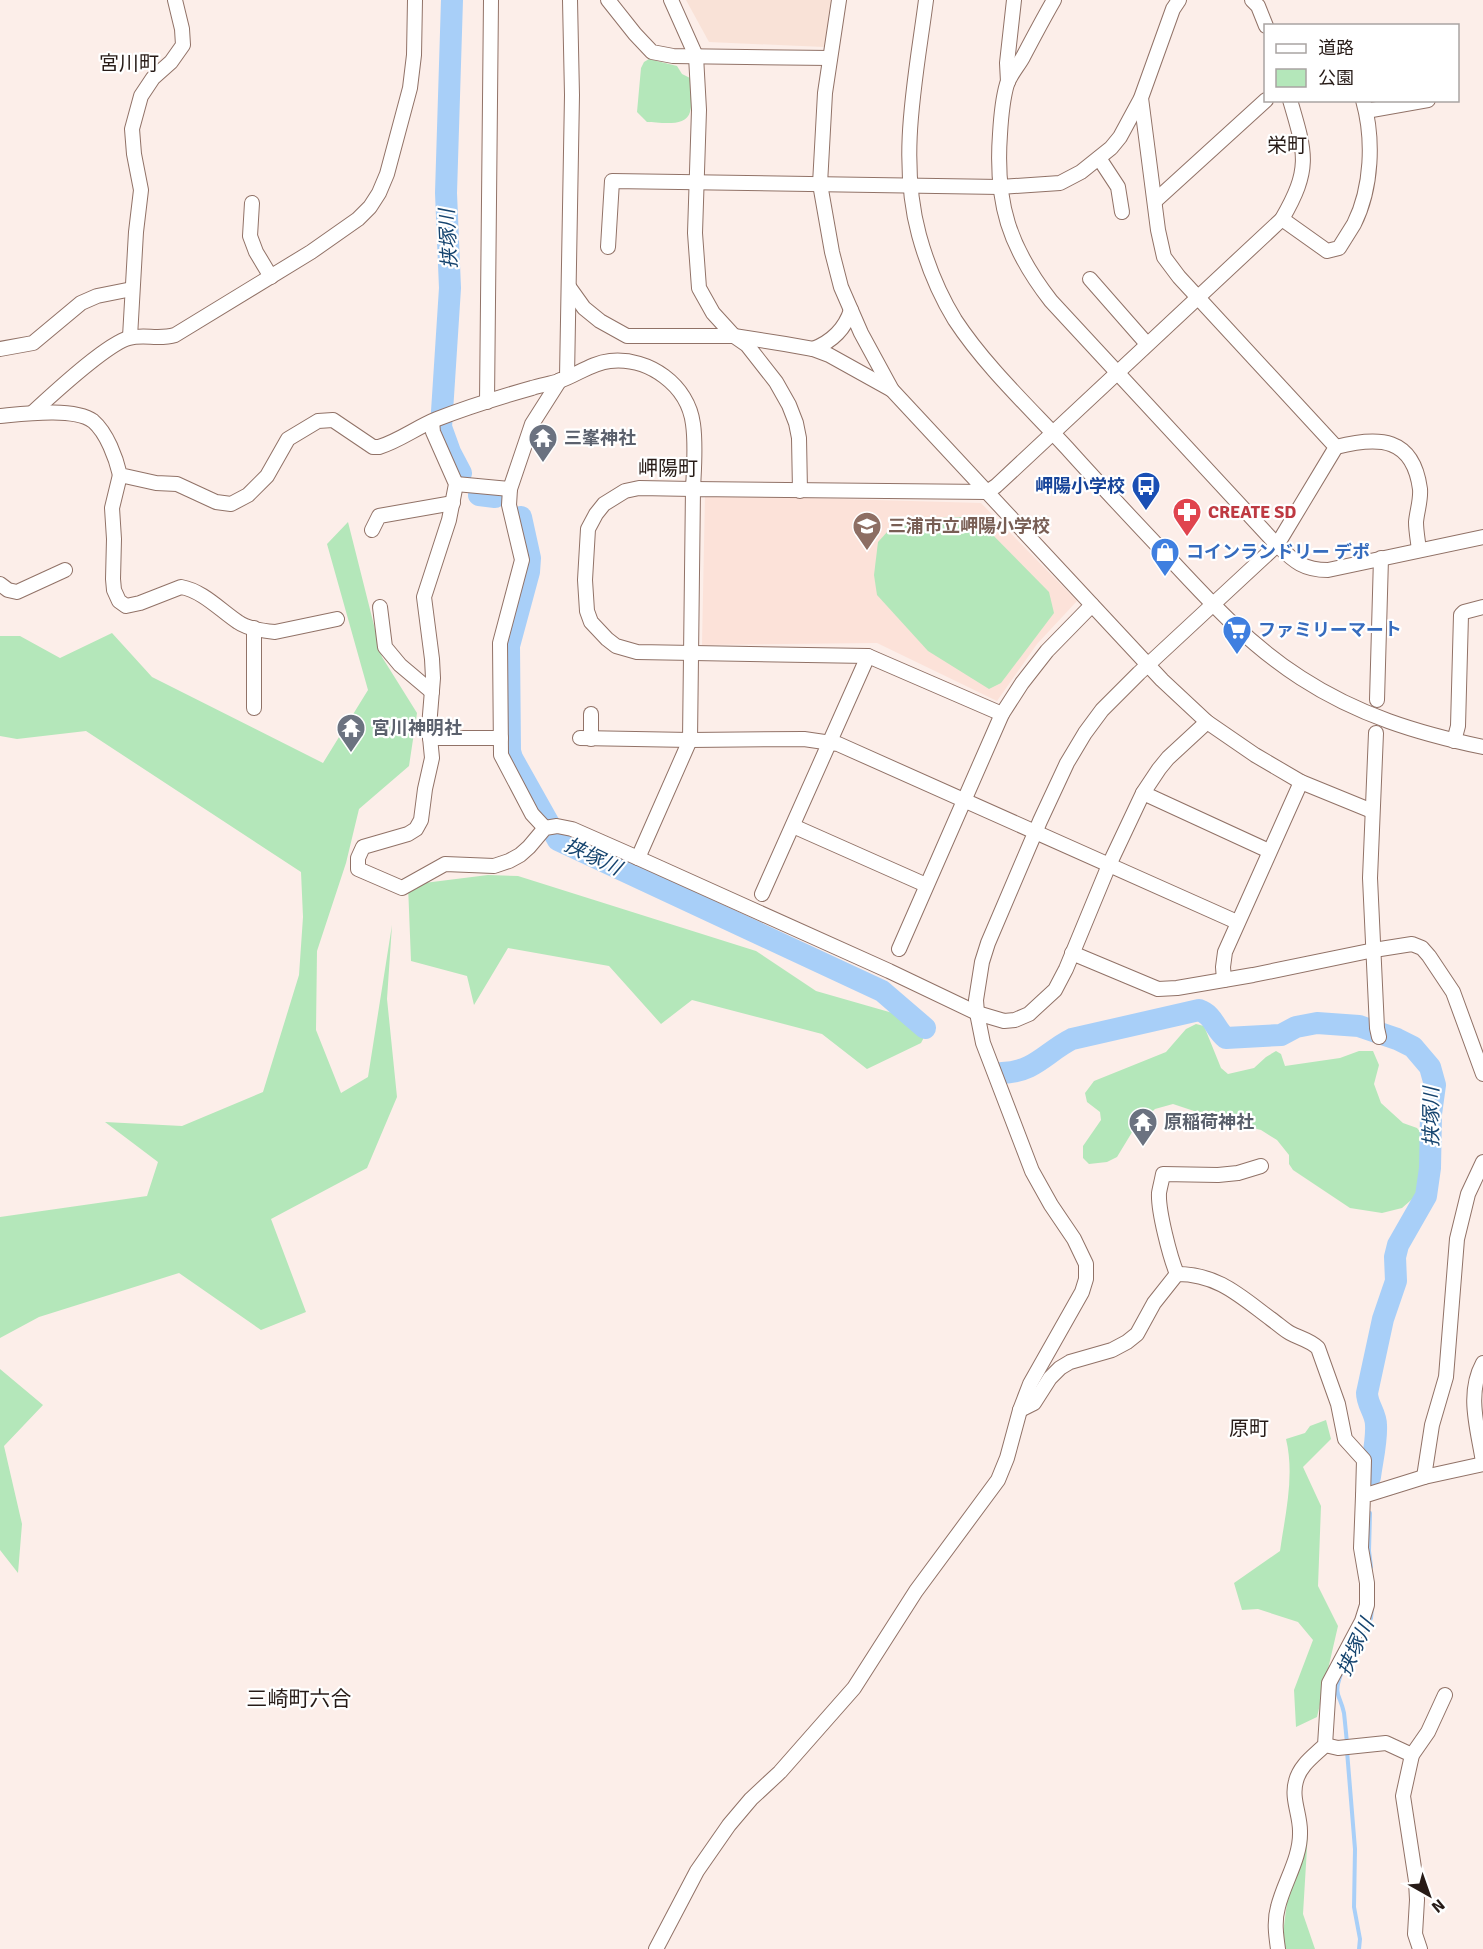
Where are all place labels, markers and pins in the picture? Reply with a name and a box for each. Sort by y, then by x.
temple icon: 三峯神社 [527,422,559,464]
place label: 三峯神社 [564,427,636,449]
bus stop icon: 岬陽小学校 [1130,470,1162,512]
place label: 岬陽小学校 [1035,475,1125,497]
pharmacy icon: CREATE SD [1171,496,1203,538]
place label: CREATE SD [1208,501,1296,523]
school or university icon: 三浦市立岬陽小学校 [851,510,883,552]
place label: 三浦市立岬陽小学校 [888,515,1050,537]
shop icon: コインランドリー デポ [1149,536,1181,578]
place label: コインランドリー デポ [1186,541,1370,563]
supermarket icon: ファミリーマート [1221,614,1253,656]
place label: ファミリーマート [1258,619,1402,641]
temple icon: 宮川神明社 [335,712,367,754]
place label: 宮川神明社 [372,717,462,739]
temple icon: 原稲荷神社 [1127,1106,1159,1148]
place label: 原稲荷神社 [1164,1111,1254,1133]

